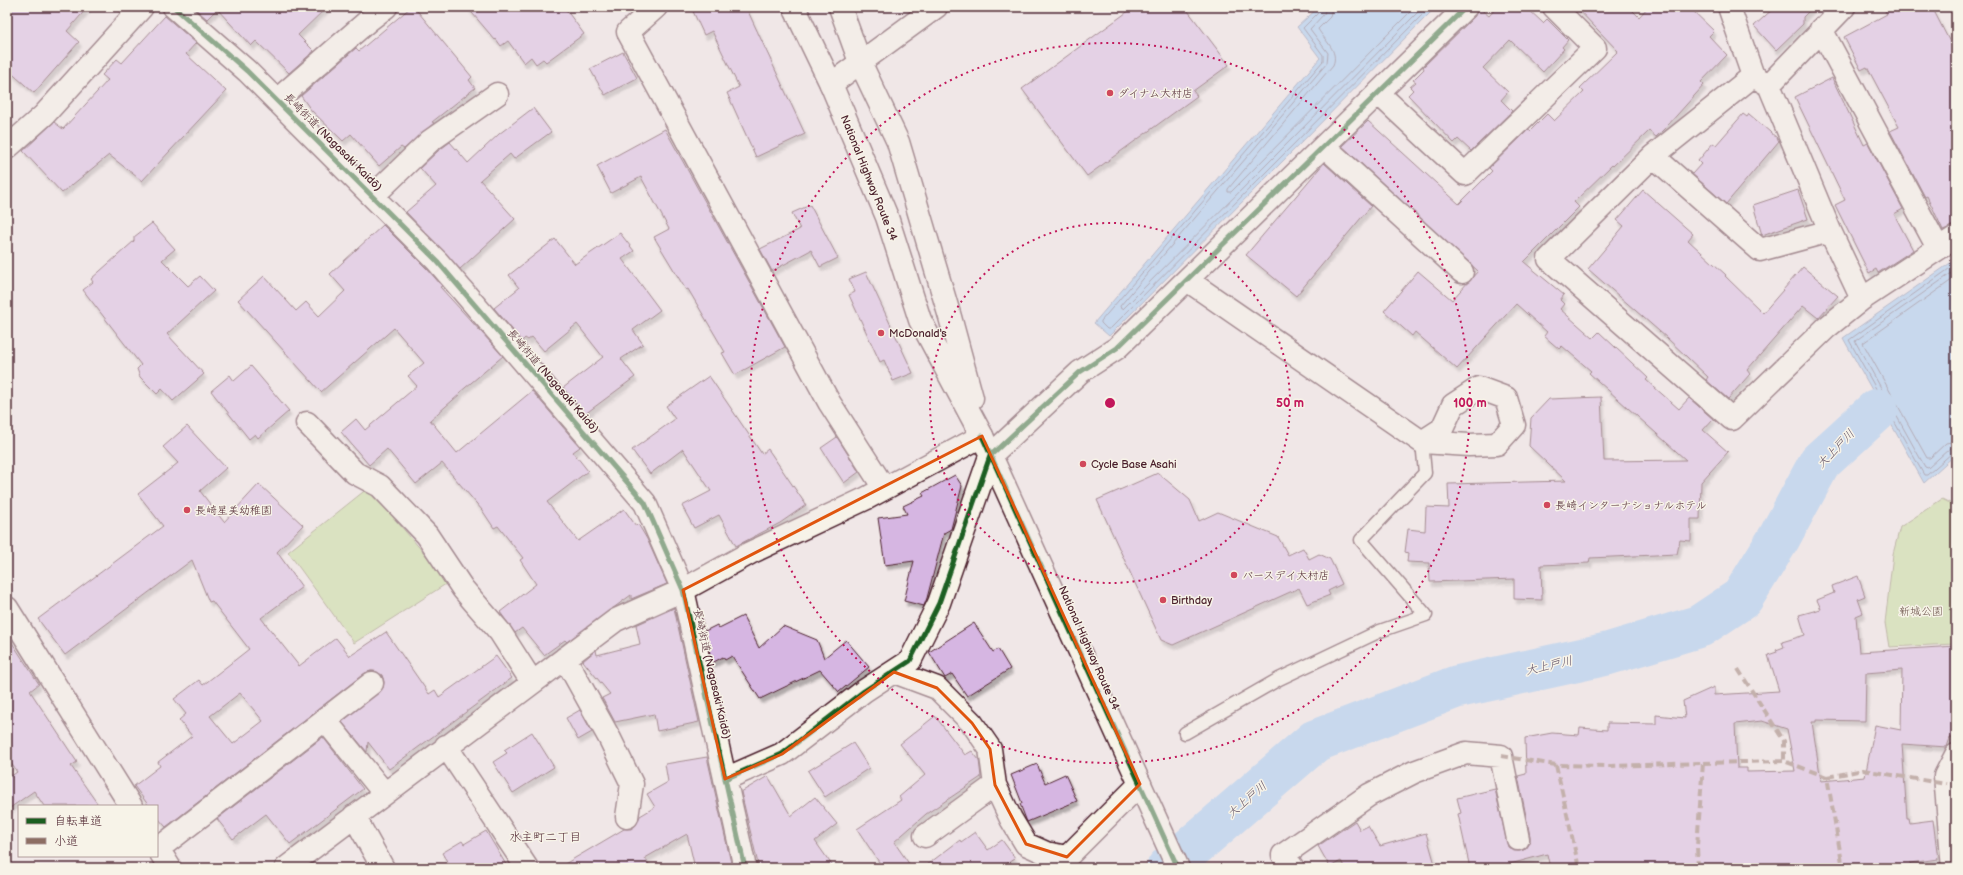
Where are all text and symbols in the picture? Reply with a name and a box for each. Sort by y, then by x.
place label: ダイナム大村店 [1118,87,1193,100]
marker: ダイナム大村店 [1105,88,1115,98]
street label: 長崎街道 (Nagasaki Kaidō) [281,90,385,194]
street label: National Highway Route 34 [838,113,900,243]
street label: 長崎街道 (Nagasaki Kaidō) [504,327,602,435]
place label: McDonald's [889,327,947,340]
marker: McDonald's [876,328,886,338]
centre of rings [1103,396,1117,410]
text: 50 m [1276,396,1304,411]
text: 100 m [1453,396,1487,411]
water label: 大上戸川 [1814,427,1858,471]
place label: Cycle Base Asahi [1091,458,1177,471]
marker: Cycle Base Asahi [1078,459,1088,469]
place label: 長崎インターナショナルホテル [1555,499,1707,512]
marker: 長崎インターナショナルホテル [1542,500,1552,510]
place label: 長崎星美幼稚園 [195,504,272,517]
marker: 長崎星美幼稚園 [182,505,192,515]
place label: バースデイ大村店 [1242,569,1330,582]
marker: バースデイ大村店 [1229,570,1239,580]
street label: National Highway Route 34 [1056,584,1122,712]
place label: Birthday [1171,594,1212,607]
marker: Birthday [1158,595,1168,605]
park label: 新城公園 [1899,605,1943,618]
street label: 長崎街道 (Nagasaki Kaidō) [691,608,733,740]
water label: 大上戸川 [1524,653,1574,679]
water label: 大上戸川 [1224,779,1270,821]
legend [18,805,158,857]
text: 自転車道 [54,814,102,829]
district label: 水主町二丁目 [509,830,581,845]
text: 小道 [54,834,78,849]

